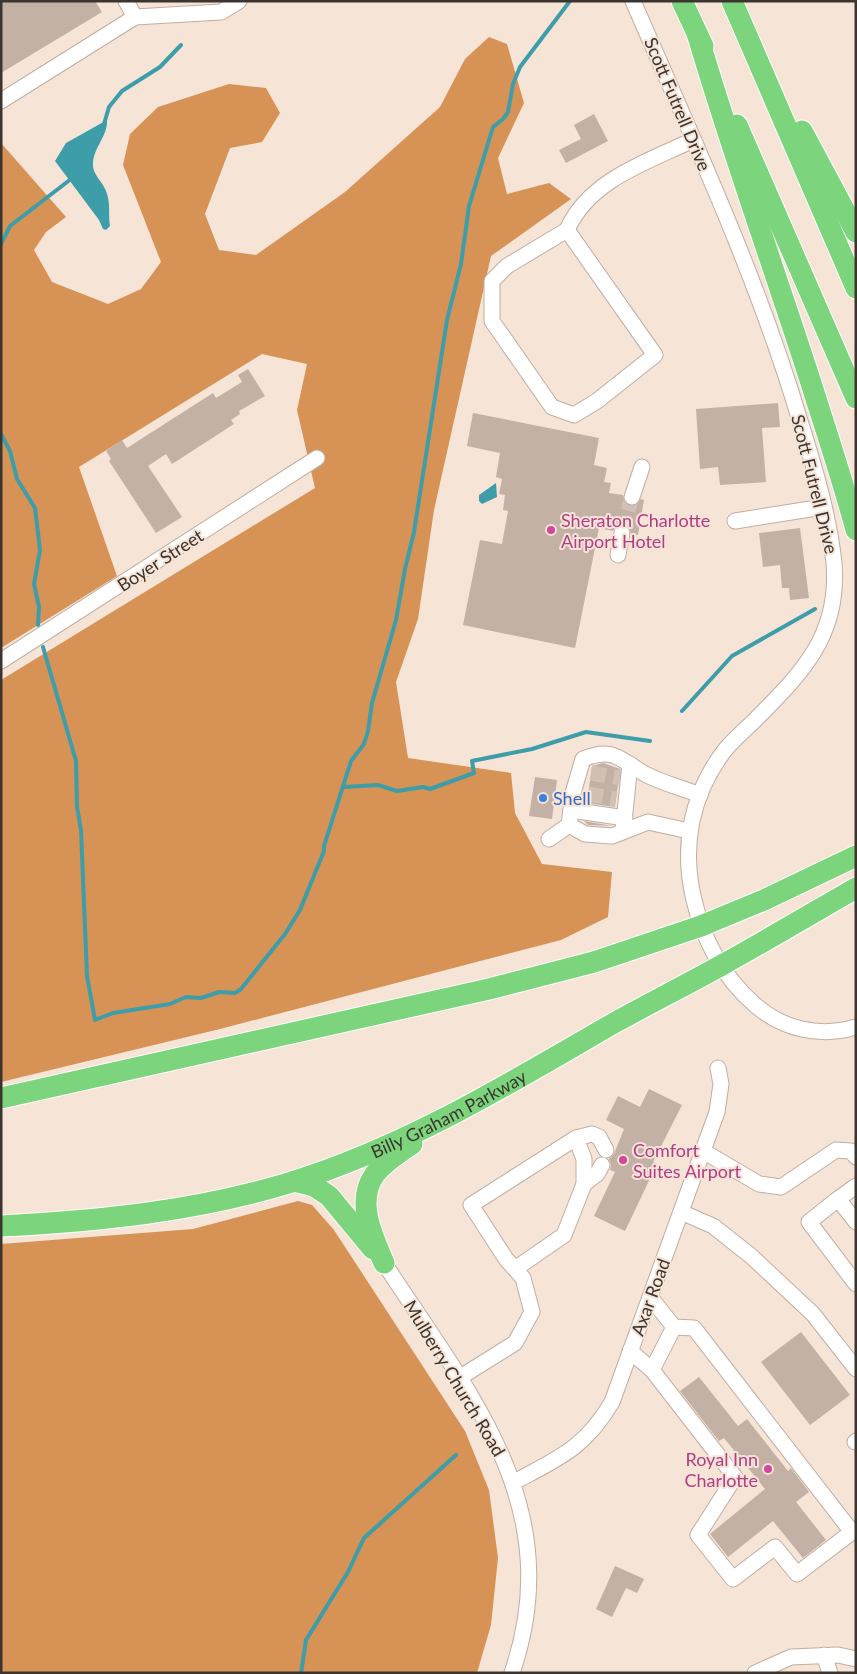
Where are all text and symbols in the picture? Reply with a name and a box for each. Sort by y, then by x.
street label: Scott Futrell Drive [640,34,716,174]
street label: Scott Futrell Drive [787,412,843,556]
place label: Sheraton Charlotte Airport Hotel [561,509,710,552]
street label: Boyer Street [113,524,208,596]
marker: Sheraton Charlotte Airport Hotel [545,524,557,536]
place label: Shell [553,787,591,809]
marker: Shell [537,792,549,804]
street label: Billy Graham Parkway [367,1065,531,1163]
place label: Comfort Suites Airport [633,1139,742,1182]
marker: Comfort Suites Airport [617,1154,629,1166]
street label: Axar Road [626,1255,674,1339]
street label: Mulberry Church Road [400,1296,510,1460]
place label: Royal Inn Charlotte [684,1448,758,1491]
marker: Royal Inn Charlotte [762,1463,774,1475]

